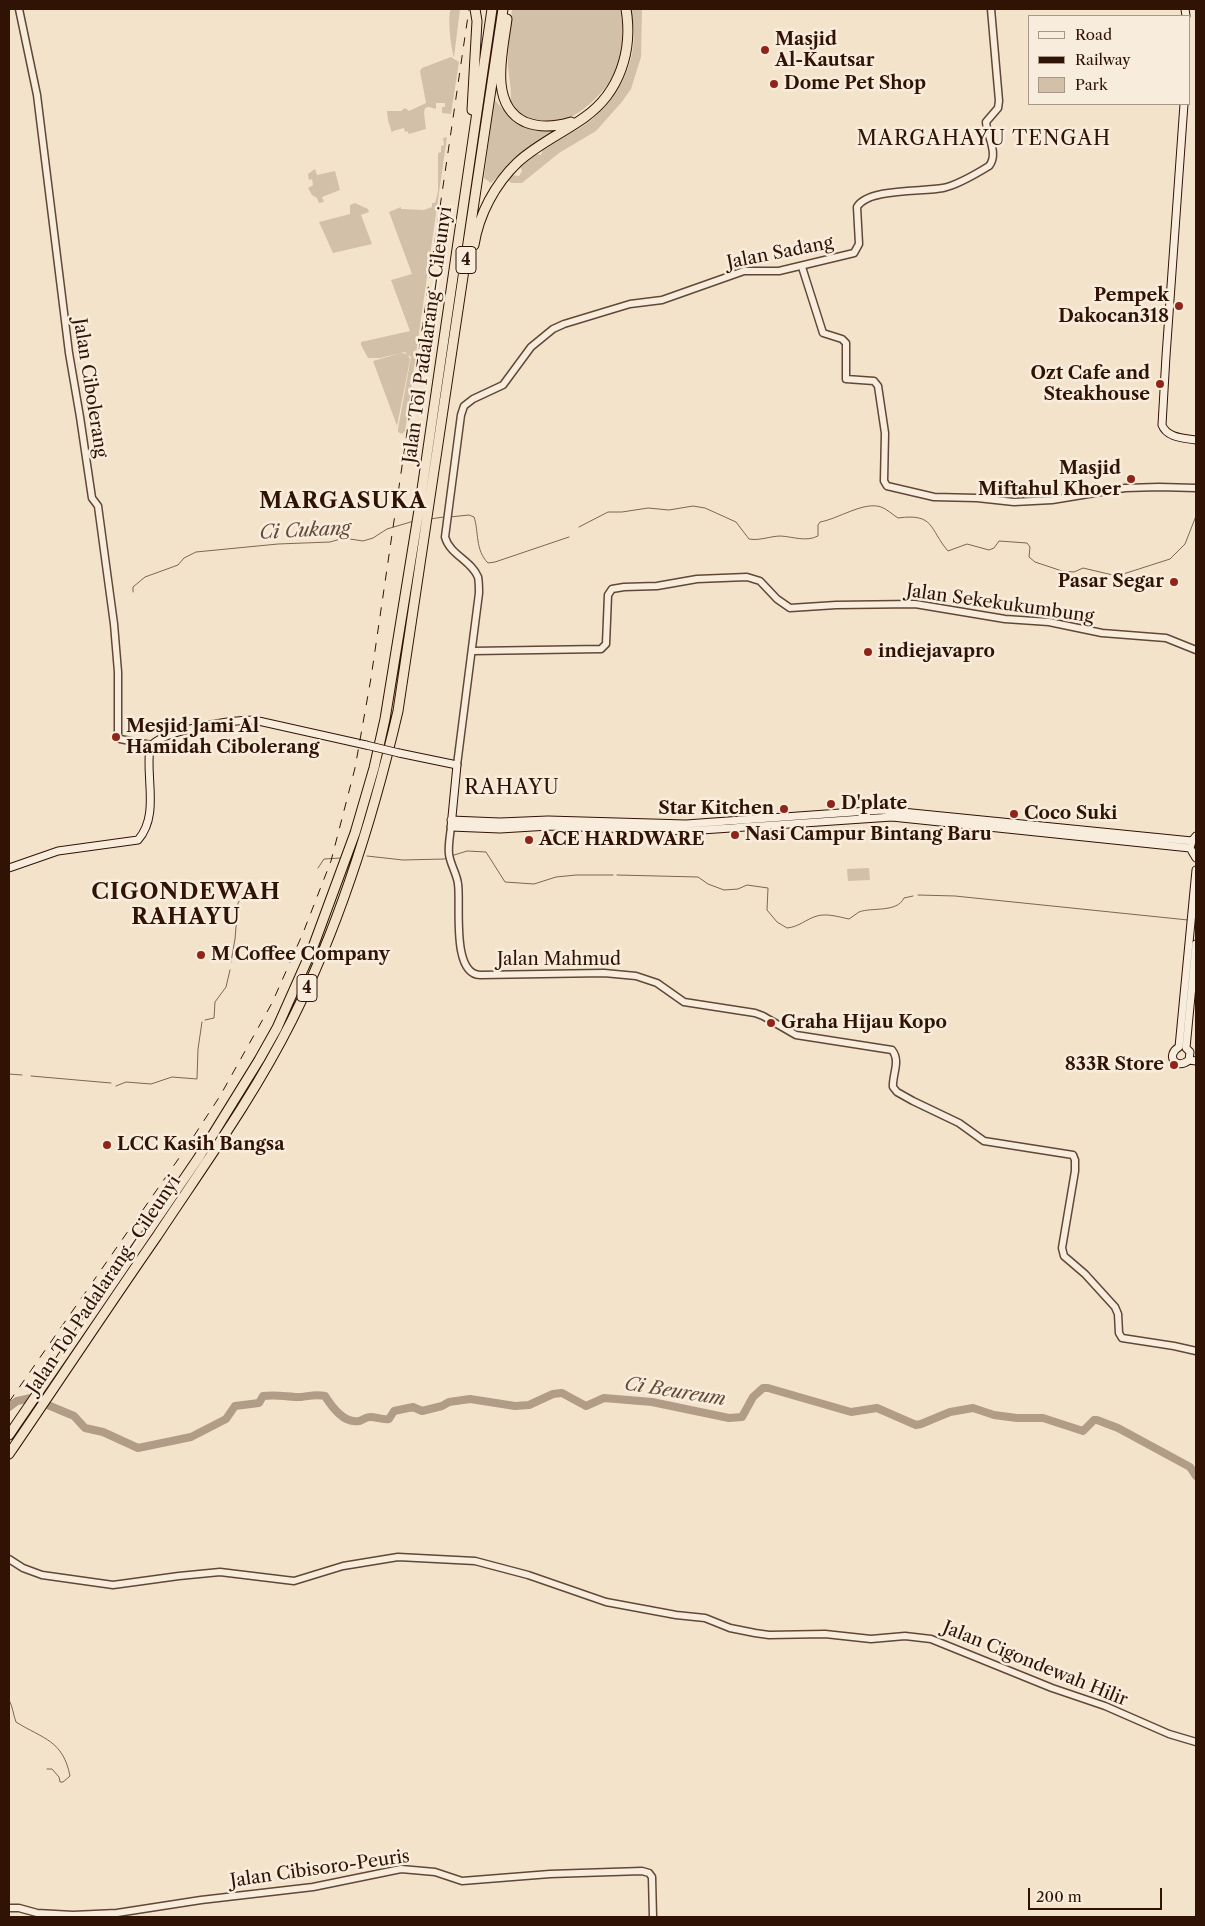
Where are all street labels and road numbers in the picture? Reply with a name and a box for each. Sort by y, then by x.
street label: Jalan Tol Padalarang–Cileunyi [399,205,457,465]
street label: Jalan Sadang [725,232,835,274]
road number: 4 [456,246,476,274]
street label: Jalan Cibolerang [68,317,112,459]
street label: Jalan Sekekukumbung [905,580,1095,628]
street label: Jalan Mahmud [497,949,621,971]
road number: 4 [297,974,317,1001]
street label: Jalan Tol Padalarang–Cileunyi [23,1172,185,1398]
street label: Jalan Cigondewah Hilir [939,1617,1131,1711]
street label: Jalan Cibisoro-Peuris [229,1846,411,1892]

